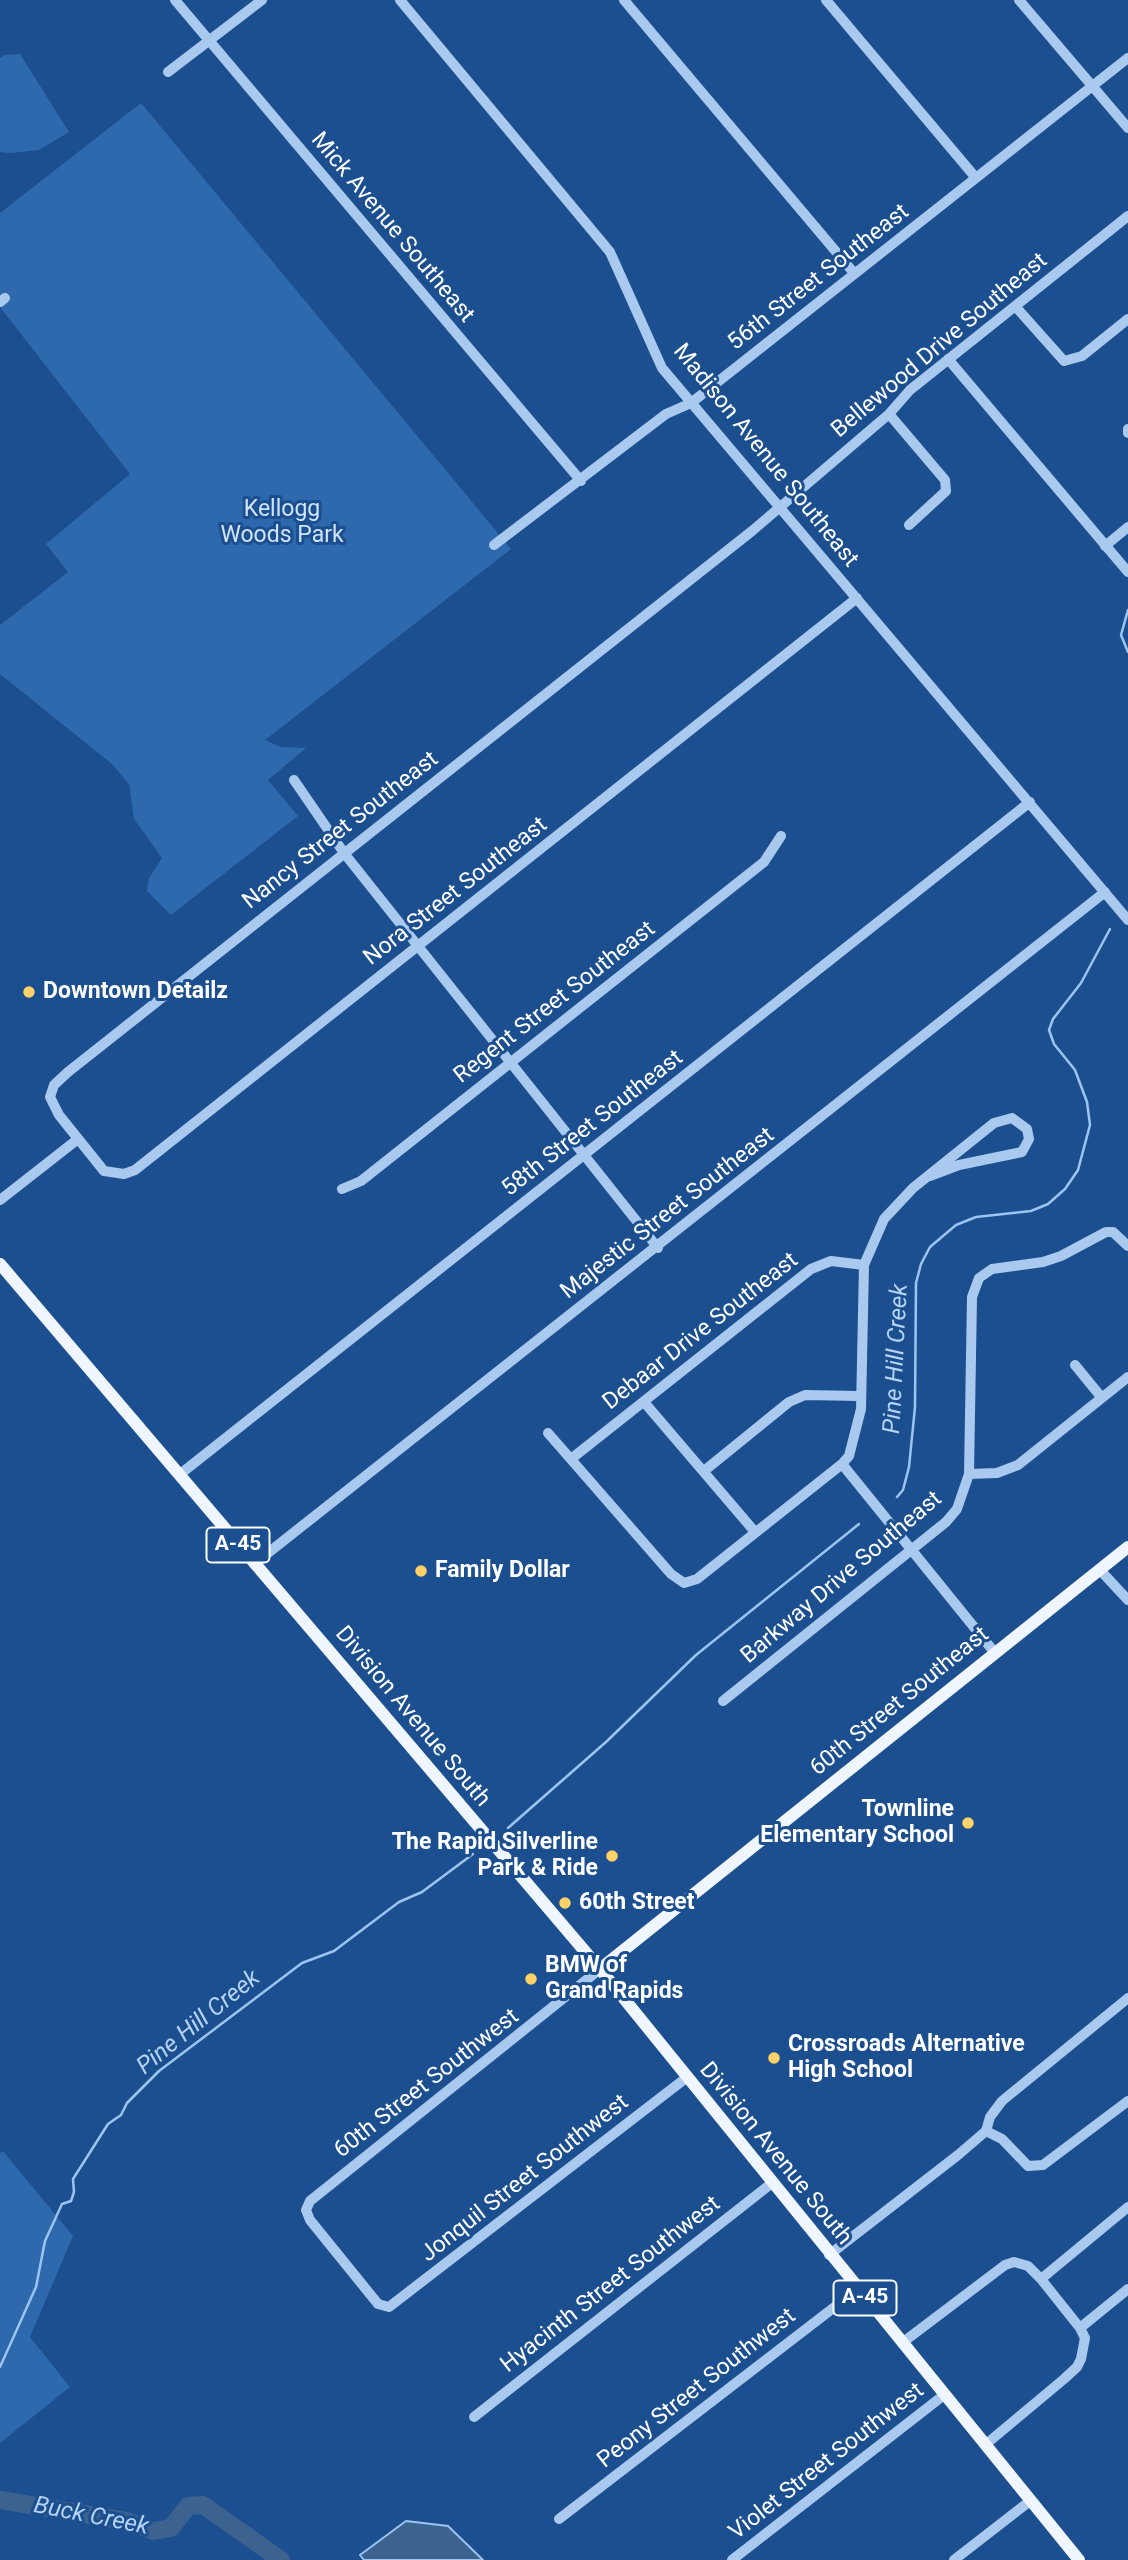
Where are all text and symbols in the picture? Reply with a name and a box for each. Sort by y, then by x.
street label: Mick Avenue Southeast [304,127,480,329]
street label: 56th Street Southeast [723,199,915,357]
street label: Bellewood Drive Southeast [826,248,1054,444]
street label: Madison Avenue Southeast [666,339,864,573]
park label: Kellogg Woods Park [220,496,344,550]
street label: Nancy Street Southeast [238,746,444,916]
street label: Nora Street Southeast [359,812,553,972]
street label: Regent Street Southeast [449,916,661,1090]
place label: Downtown Detailz [43,978,228,1006]
marker: Downtown Detailz [21,984,37,1000]
street label: 58th Street Southeast [497,1045,689,1203]
street label: Majestic Street Southeast [556,1122,780,1306]
street label: Debaar Drive Southeast [598,1247,804,1417]
water label: Pine Hill Creek [879,1283,915,1435]
street label: Barkway Drive Southeast [736,1486,948,1670]
road number: A-45 [206,1528,270,1562]
place label: Family Dollar [435,1557,570,1585]
marker: Family Dollar [413,1563,429,1579]
street label: Division Avenue South [328,1621,496,1813]
street label: 60th Street Southeast [805,1621,995,1783]
place label: Townline Elementary School [760,1796,954,1850]
marker: Townline Elementary School [960,1815,976,1831]
place label: The Rapid Silverline Park & Ride [392,1829,598,1883]
marker: The Rapid Silverline Park & Ride [604,1848,620,1864]
place label: 60th Street [579,1889,695,1917]
marker: 60th Street [557,1895,573,1911]
place label: BMW of Grand Rapids [545,1952,683,2006]
water label: Pine Hill Creek [132,1965,266,2081]
marker: BMW of Grand Rapids [523,1971,539,1987]
street label: 60th Street Southwest [329,2003,525,2165]
place label: Crossroads Alternative High School [788,2031,1025,2085]
marker: Crossroads Alternative High School [766,2050,782,2066]
street label: Division Avenue South [693,2057,857,2251]
street label: Jonquil Street Southwest [416,2089,634,2269]
street label: Hyacinth Street Southwest [496,2191,726,2379]
road number: A-45 [834,2280,896,2316]
street label: Peony Street Southwest [592,2303,802,2475]
street label: Violet Street Southwest [724,2377,930,2547]
water label: Buck Creek [31,2492,151,2542]

